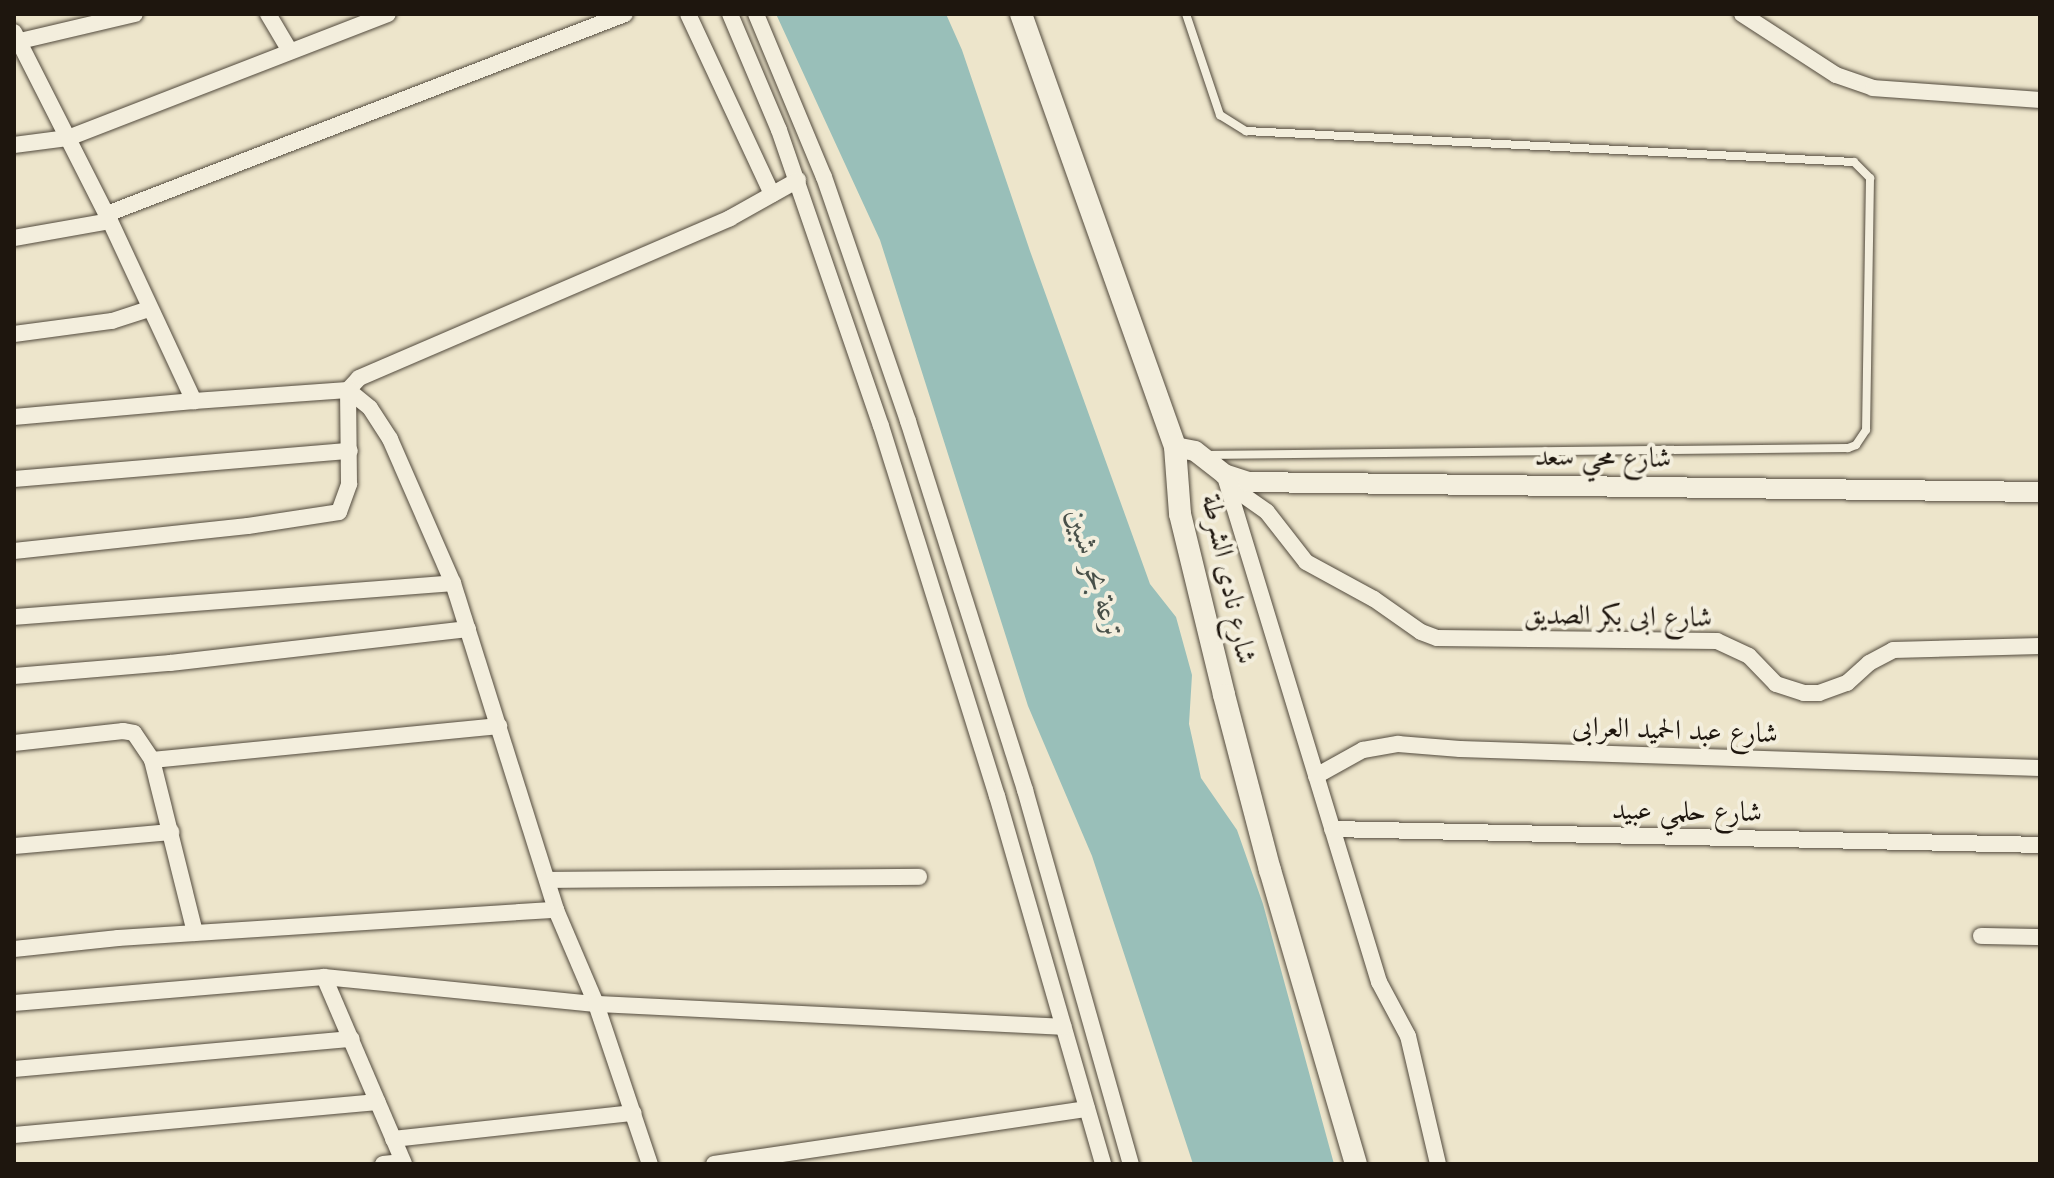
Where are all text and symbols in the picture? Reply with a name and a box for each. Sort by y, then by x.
street label: شارع محي سعد [1535,439,1671,475]
street label: شارع نادى الشرطة [1195,491,1263,667]
water label: ترعة بحر شبين [1058,504,1132,644]
street label: شارع ابى بكر الصديق [1524,598,1712,634]
street label: شارع عبد الحميد العرابى [1571,710,1779,750]
street label: شارع حلمي عبيد [1612,793,1762,829]

